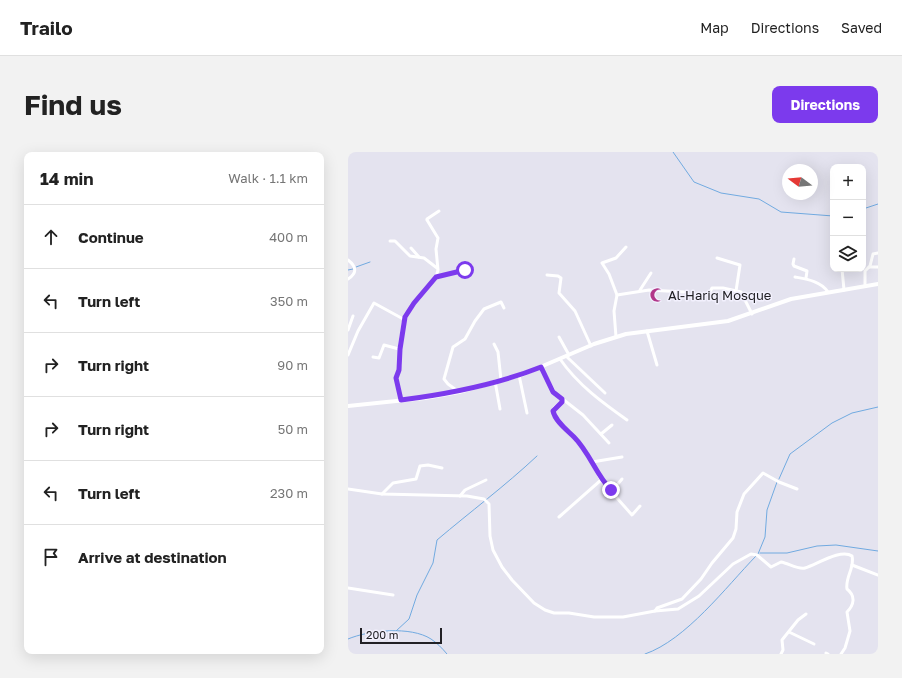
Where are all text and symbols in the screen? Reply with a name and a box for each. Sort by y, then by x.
text: Trailo [20,16,73,39]
text: Map [700,19,729,36]
text: Directions [751,19,819,36]
text: Saved [841,19,882,36]
button: Directions [772,86,878,123]
text: Find us [24,88,122,121]
north arrow [782,164,818,200]
map controls [830,164,866,272]
button: + [830,164,866,200]
text: 14 min [40,168,93,189]
text: Walk · 1.1 km [228,170,308,186]
button: − [830,200,866,236]
icon: ahead [40,226,62,248]
text: Continue [78,228,144,246]
text: 400 m [269,229,308,245]
button: layers [830,236,866,272]
route start [456,261,474,279]
mosque icon: Al-Hariq Mosque [649,287,665,303]
place label: Al-Hariq Mosque [668,287,771,303]
icon: left [40,290,62,312]
text: Turn left [78,292,140,310]
text: 350 m [270,293,308,309]
icon: right [40,354,62,376]
text: Turn right [78,356,149,374]
text: 90 m [277,357,308,373]
icon: right [40,418,62,440]
text: Turn right [78,420,149,438]
text: 50 m [278,421,308,437]
route end [602,481,620,499]
icon: left [40,482,62,504]
text: Turn left [78,484,140,502]
text: 230 m [270,485,308,501]
icon: arrive [40,546,62,568]
text: Arrive at destination [78,548,227,566]
scale bar [360,626,442,645]
text: 200 m [366,628,399,641]

